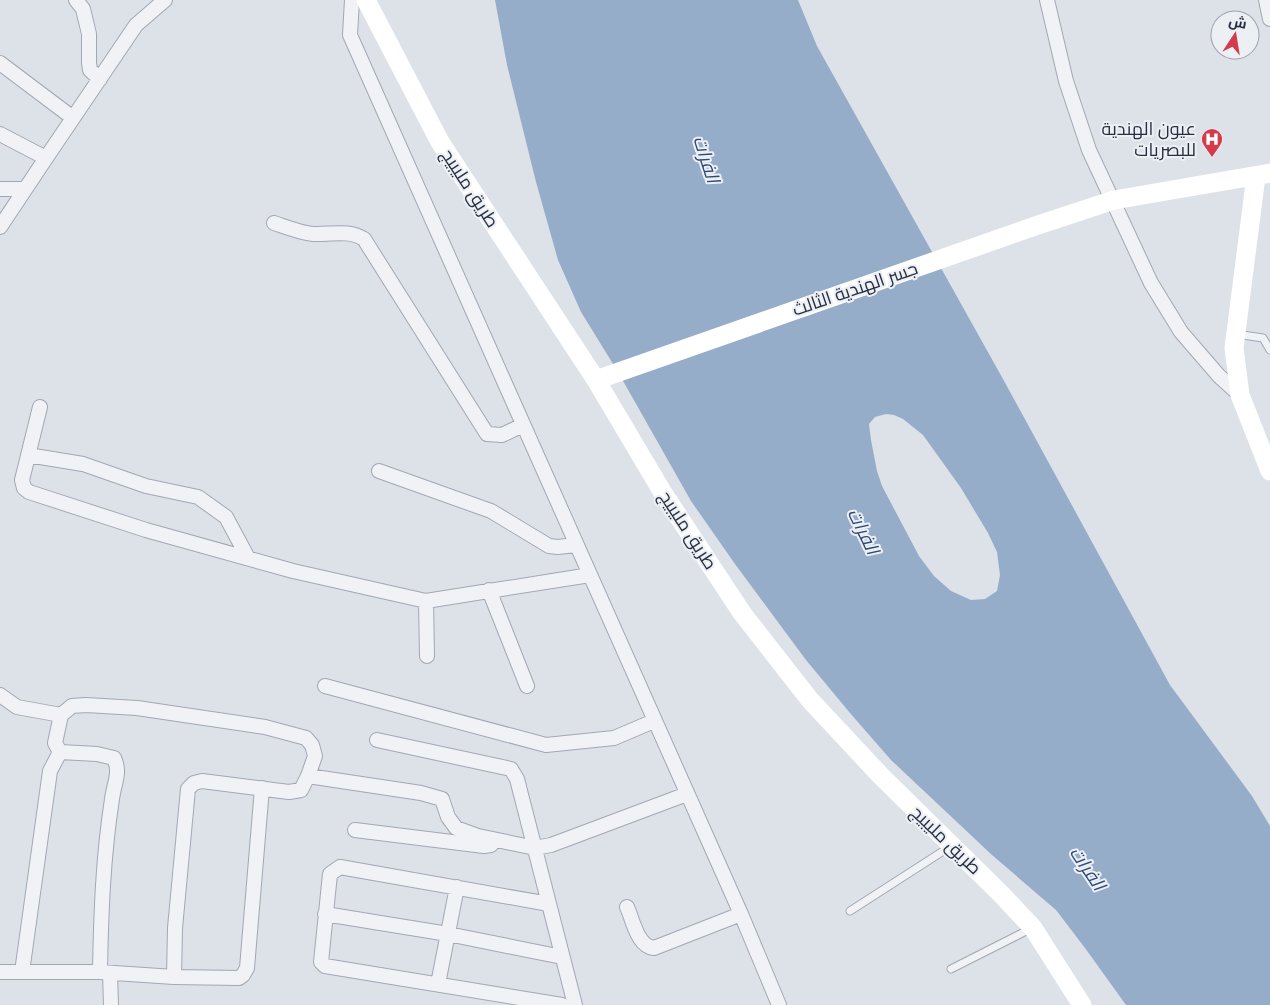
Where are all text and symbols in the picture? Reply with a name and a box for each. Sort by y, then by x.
north arrow [1210,10,1260,60]
text: ش [1227,12,1248,33]
place label: عيون الهندية للبصريات [1102,117,1196,161]
hospital icon: عيون الهندية للبصريات [1200,127,1224,158]
water label: الفرات [688,132,726,187]
street label: طريق مليبيج [436,144,504,232]
street label: جسر الهندية الثالث [789,256,920,321]
street label: طريق مليبيج [654,486,722,574]
water label: الفرات [843,504,886,560]
street label: طريق مليبيج [905,800,987,880]
water label: الفرات [1065,841,1113,896]

